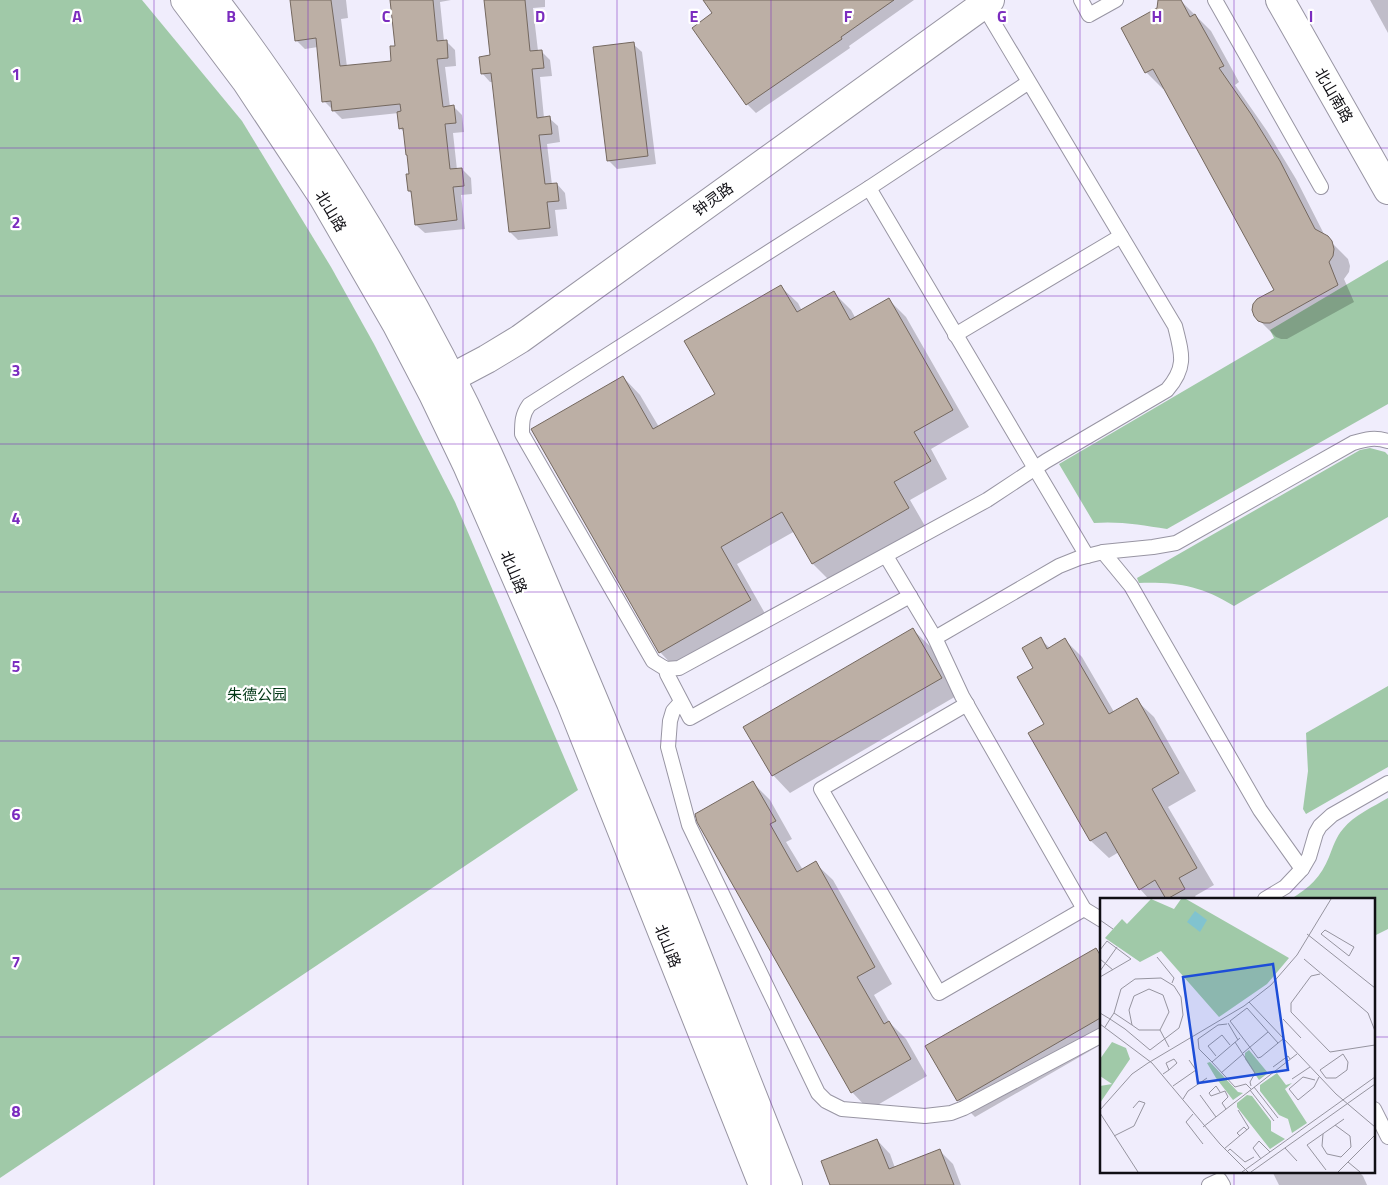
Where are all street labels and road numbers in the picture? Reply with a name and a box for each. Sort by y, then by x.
street label: 北山南路 [1309,63,1359,127]
street label: 钟灵路 [688,176,738,222]
street label: 北山路 [310,186,352,236]
street label: 北山路 [495,547,533,597]
street label: 北山路 [649,921,687,971]

